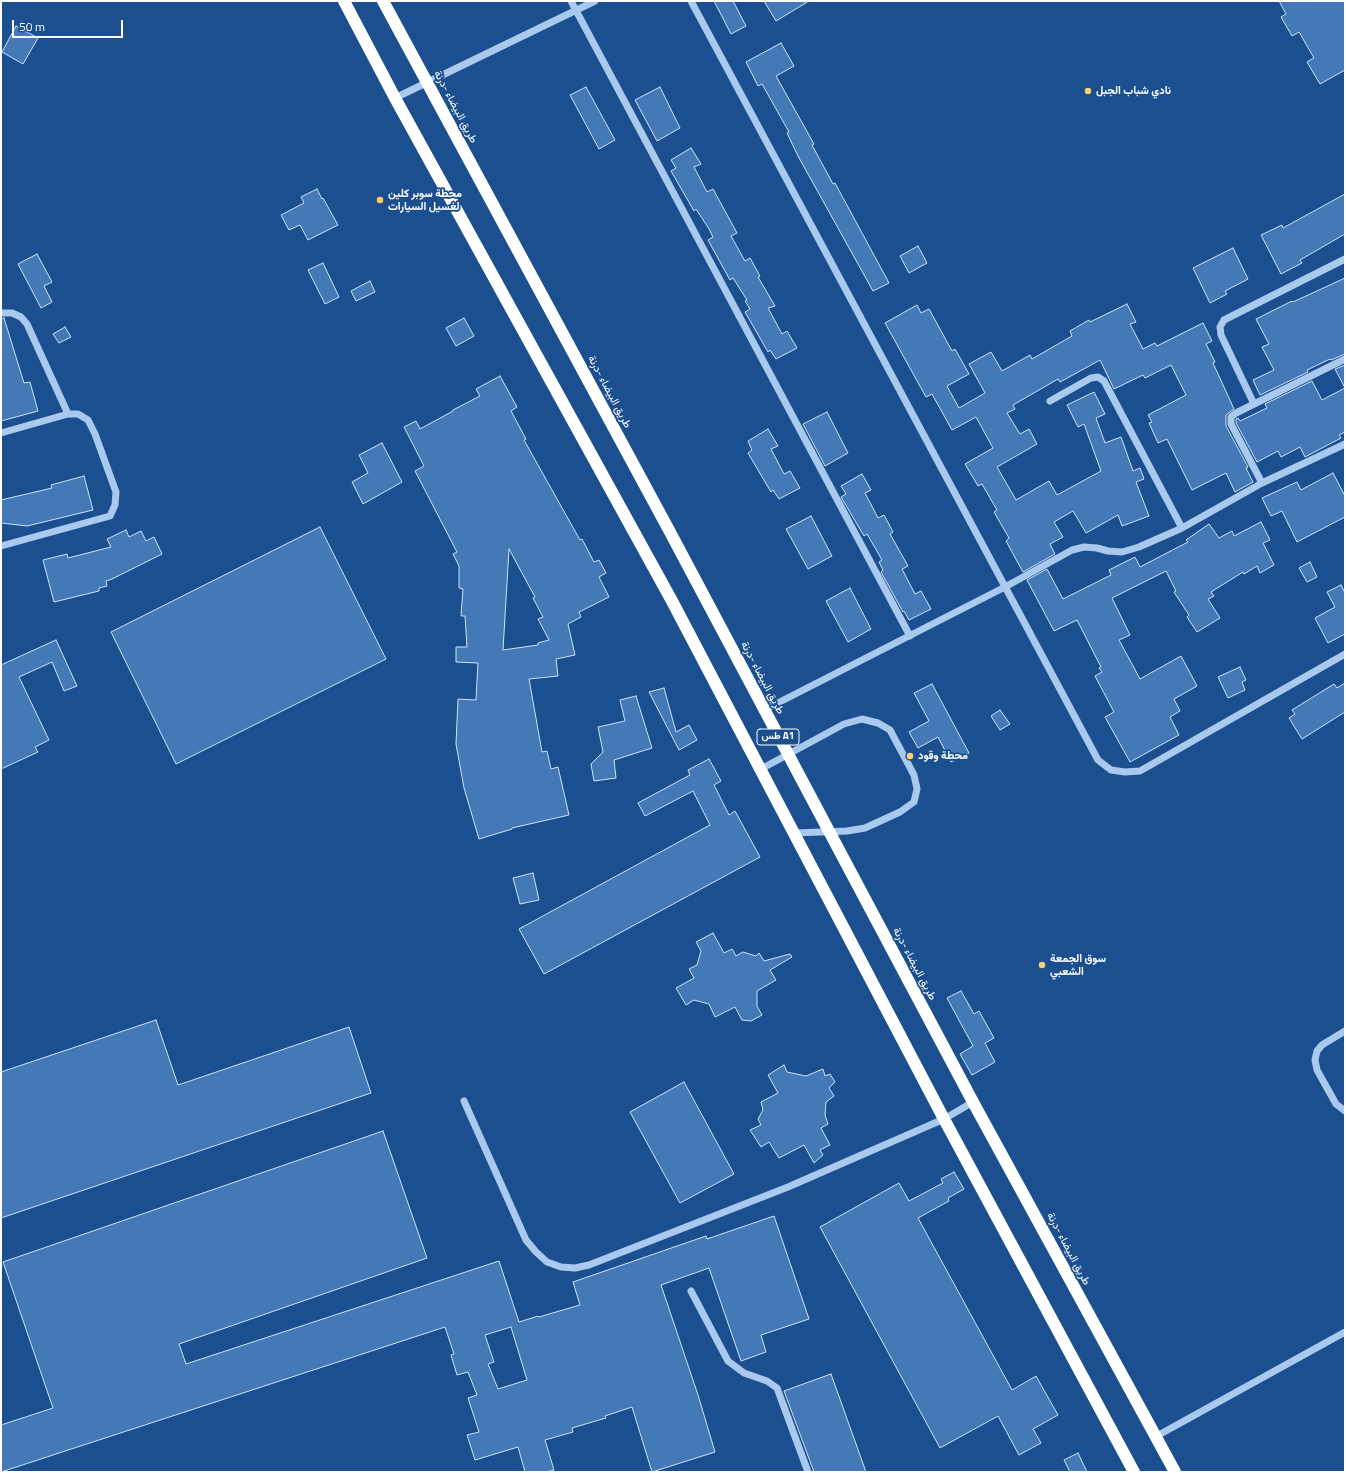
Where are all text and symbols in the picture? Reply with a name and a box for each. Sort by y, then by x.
scale bar [14,12,125,38]
text: 50 m [19,17,45,36]
street label: طريق البيضاء -درنة [430,68,480,146]
place label: نادي شباب الجبل [1096,84,1171,98]
marker: نادي شباب الجبل [1083,86,1093,96]
place label: محطة سوبر كلين لغسيل السيارات [388,187,462,213]
marker: محطة سوبر كلين لغسيل السيارات [375,195,385,205]
street label: طريق البيضاء -درنة [584,353,634,431]
street label: طريق البيضاء -درنة [737,639,787,717]
road number: طس A1 [757,729,799,745]
place label: محطة وقود [918,749,968,763]
marker: محطة وقود [905,751,915,761]
street label: طريق البيضاء -درنة [889,925,939,1003]
place label: سوق الجمعة الشعبي [1050,952,1106,978]
marker: سوق الجمعة الشعبي [1037,960,1047,970]
street label: طريق البيضاء -درنة [1043,1210,1093,1288]

